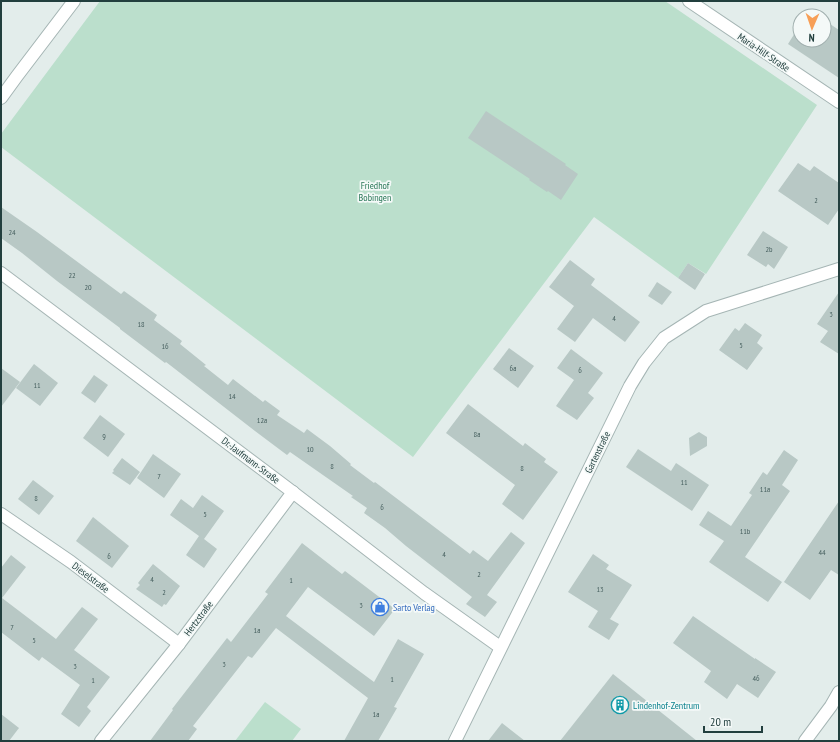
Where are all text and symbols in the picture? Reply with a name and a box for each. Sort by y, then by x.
north arrow [792,8,832,48]
street label: Maria-Hilf-Straße [735,30,792,75]
text: N [808,31,815,45]
park label: Friedhof Bobingen [359,179,391,204]
house number: 2 [814,195,818,205]
house number: 24 [8,227,16,237]
house number: 2b [765,244,773,254]
house number: 22 [68,270,76,280]
house number: 20 [84,282,92,292]
house number: 3 [829,309,833,319]
house number: 4 [612,313,616,323]
house number: 18 [137,319,145,329]
house number: 5 [739,340,743,350]
house number: 16 [161,341,169,351]
house number: 6a [510,363,516,373]
house number: 6 [578,365,582,375]
house number: 11 [33,380,41,390]
house number: 14 [228,391,236,401]
house number: 12a [257,415,267,425]
house number: 8a [474,429,480,439]
street label: Gartenstraße [582,429,613,475]
house number: 9 [102,431,106,441]
street label: Dr.-Jaufmann-Straße [219,434,282,486]
house number: 10 [306,444,314,454]
house number: 8 [330,461,334,471]
house number: 8 [520,463,524,473]
house number: 7 [157,471,161,481]
house number: 11 [680,477,688,487]
house number: 11a [760,484,770,494]
house number: 8 [34,493,38,503]
house number: 6 [380,502,384,512]
house number: 5 [203,509,207,519]
house number: 11b [740,526,751,536]
house number: 44 [818,547,826,557]
house number: 4 [442,549,446,559]
house number: 6 [107,551,111,561]
street label: Dieselstraße [70,559,112,596]
house number: 2 [477,569,481,579]
house number: 4 [150,574,154,584]
house number: 1 [289,575,293,585]
house number: 13 [596,584,604,594]
house number: 2 [162,587,166,597]
shop icon: Sarto Verlag [370,597,390,617]
street label: Hertzstraße [181,598,216,638]
house number: 3 [359,600,363,610]
place label: Sarto Verlag [393,601,435,614]
house number: 7 [10,622,14,632]
house number: 1a [254,625,260,635]
house number: 5 [32,635,36,645]
house number: 3 [222,659,226,669]
house number: 3 [73,661,77,671]
house number: 46 [752,673,760,683]
house number: 1 [390,674,394,684]
house number: 1 [91,675,95,685]
building icon: Lindenhof-Zentrum [610,695,630,715]
place label: Lindenhof-Zentrum [633,699,700,712]
scale bar [704,708,762,734]
house number: 1a [373,709,379,719]
text: 20 m [710,714,731,729]

